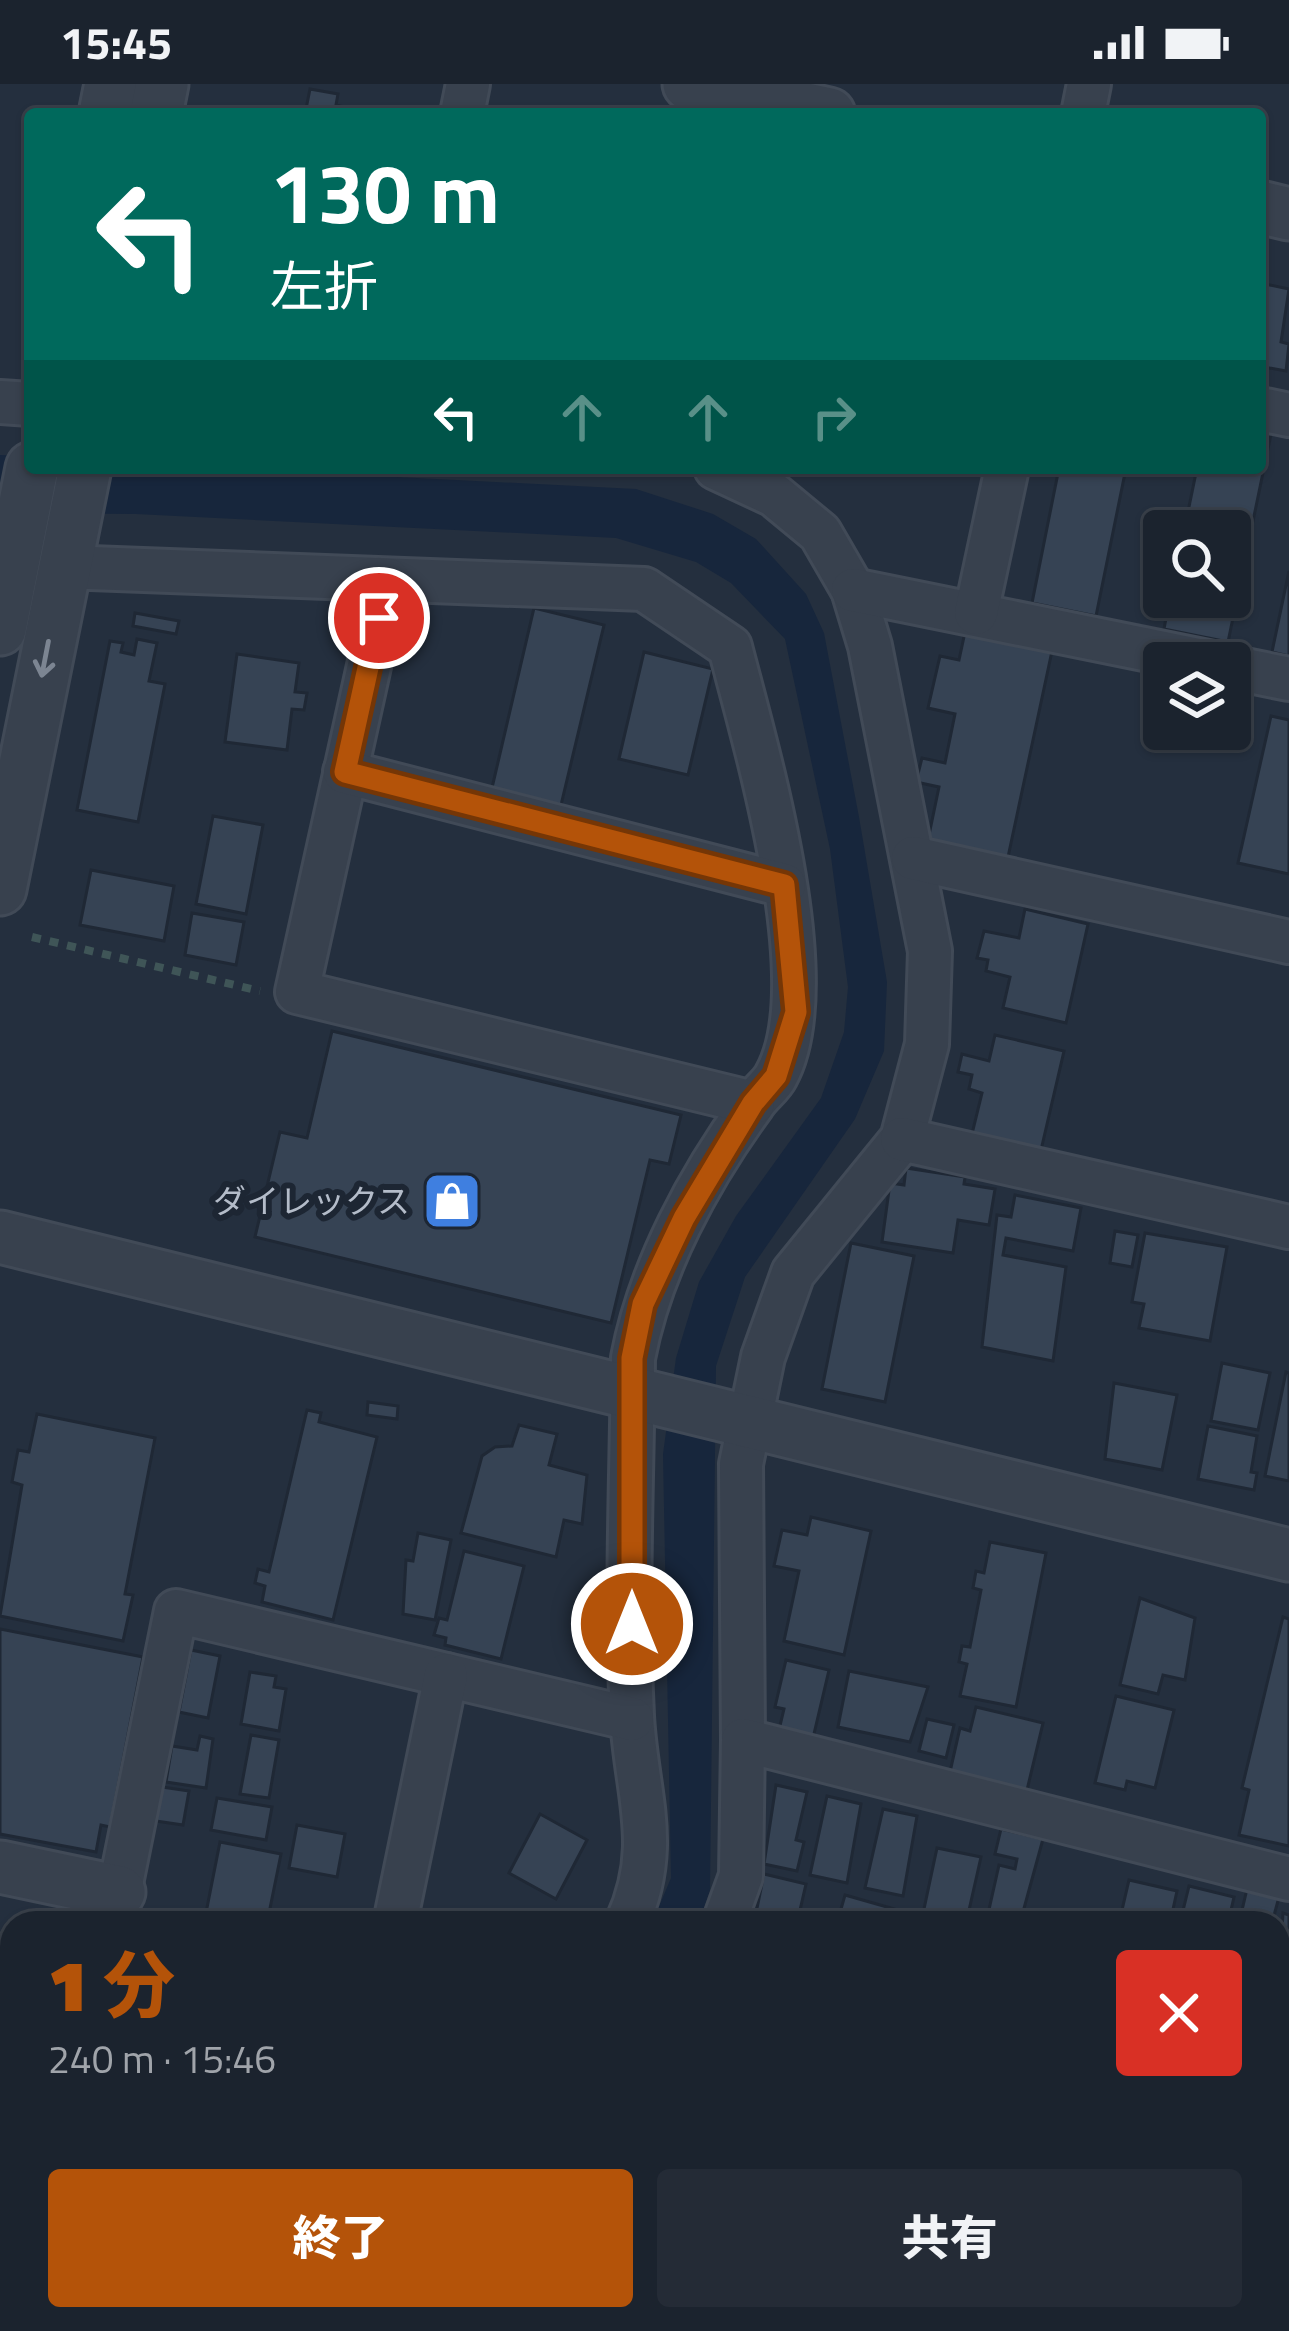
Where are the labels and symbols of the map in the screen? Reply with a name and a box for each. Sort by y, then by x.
pin [328,567,430,669]
one-way arrow [33,639,55,678]
shop icon: ダイレックス [421,1170,483,1232]
place label: ダイレックス [213,1176,410,1226]
position arrow [569,1561,695,1687]

